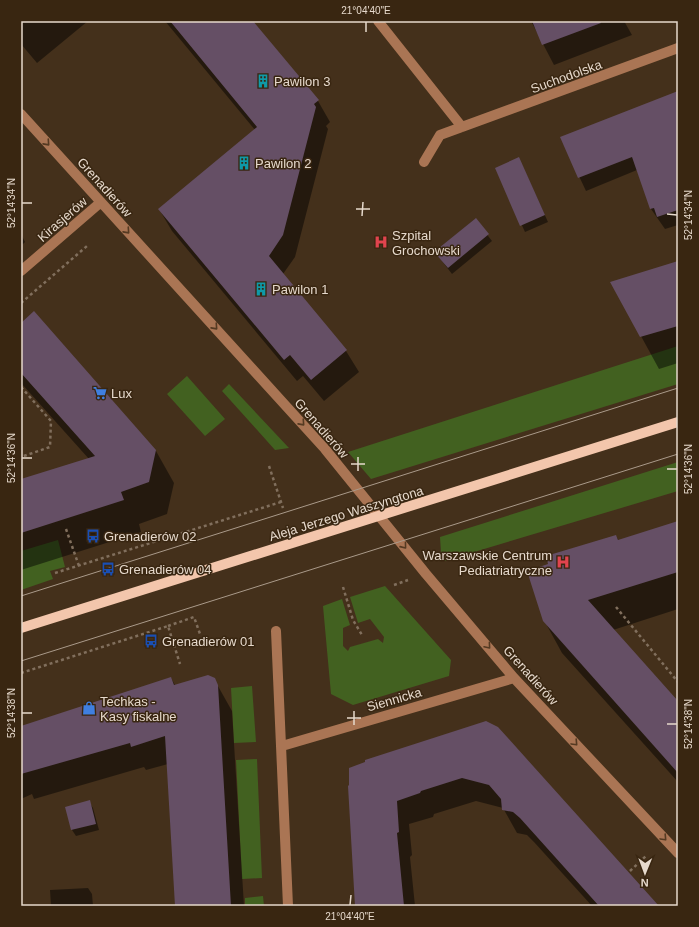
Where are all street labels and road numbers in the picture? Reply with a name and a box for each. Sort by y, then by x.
street label: Suchodolska [529,56,604,96]
street label: Grenadierów [74,155,136,220]
street label: Kirasjerów [35,193,91,245]
street label: Grenadierów [292,395,352,462]
street label: Aleja Jerzego Waszyngtona [267,483,426,544]
street label: Grenadierów [500,643,562,708]
street label: Siennicka [365,684,424,714]

